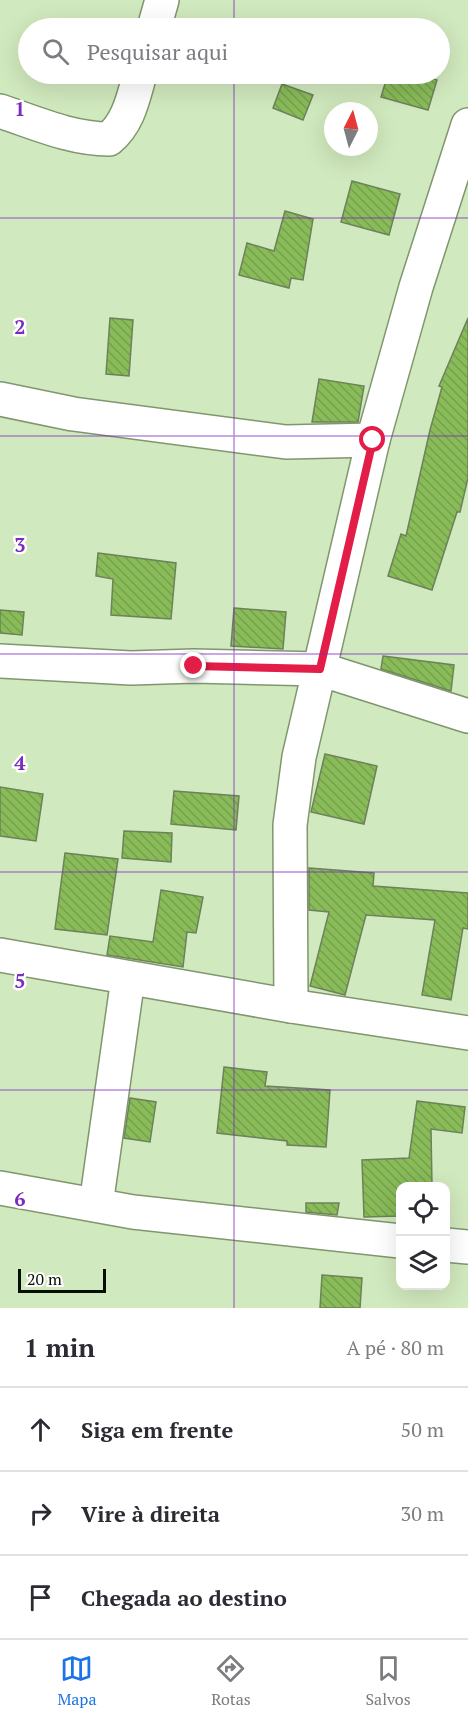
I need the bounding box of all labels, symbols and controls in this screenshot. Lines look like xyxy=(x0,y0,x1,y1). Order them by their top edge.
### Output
search box xyxy=(18,18,450,84)
icon: search xyxy=(39,35,72,68)
text: Pesquisar aqui xyxy=(87,37,228,66)
text: 1 xyxy=(14,95,26,122)
north arrow xyxy=(324,102,378,156)
text: 2 xyxy=(14,313,26,340)
route start xyxy=(359,426,385,452)
text: 3 xyxy=(14,531,26,558)
route end xyxy=(180,652,206,678)
text: 4 xyxy=(14,749,26,776)
text: 5 xyxy=(14,967,26,994)
map controls xyxy=(396,1182,450,1290)
button: locate xyxy=(396,1182,450,1236)
text: 6 xyxy=(14,1185,26,1212)
button: layers xyxy=(396,1236,450,1290)
scale bar xyxy=(18,1266,106,1294)
text: 20 m xyxy=(27,1268,62,1290)
text: 1 min xyxy=(24,1330,95,1364)
text: A pé · 80 m xyxy=(347,1334,444,1361)
icon: ahead xyxy=(24,1413,57,1446)
text: Siga em frente xyxy=(81,1415,233,1444)
text: 50 m xyxy=(401,1416,444,1443)
icon: right xyxy=(24,1497,57,1530)
text: Vire à direita xyxy=(81,1499,220,1528)
text: 30 m xyxy=(401,1500,444,1527)
icon: arrive xyxy=(24,1581,57,1614)
text: Chegada ao destino xyxy=(81,1583,287,1612)
tab: Mapa xyxy=(57,1652,96,1710)
tab: Rotas xyxy=(211,1652,251,1710)
tab: Salvos xyxy=(366,1652,411,1710)

